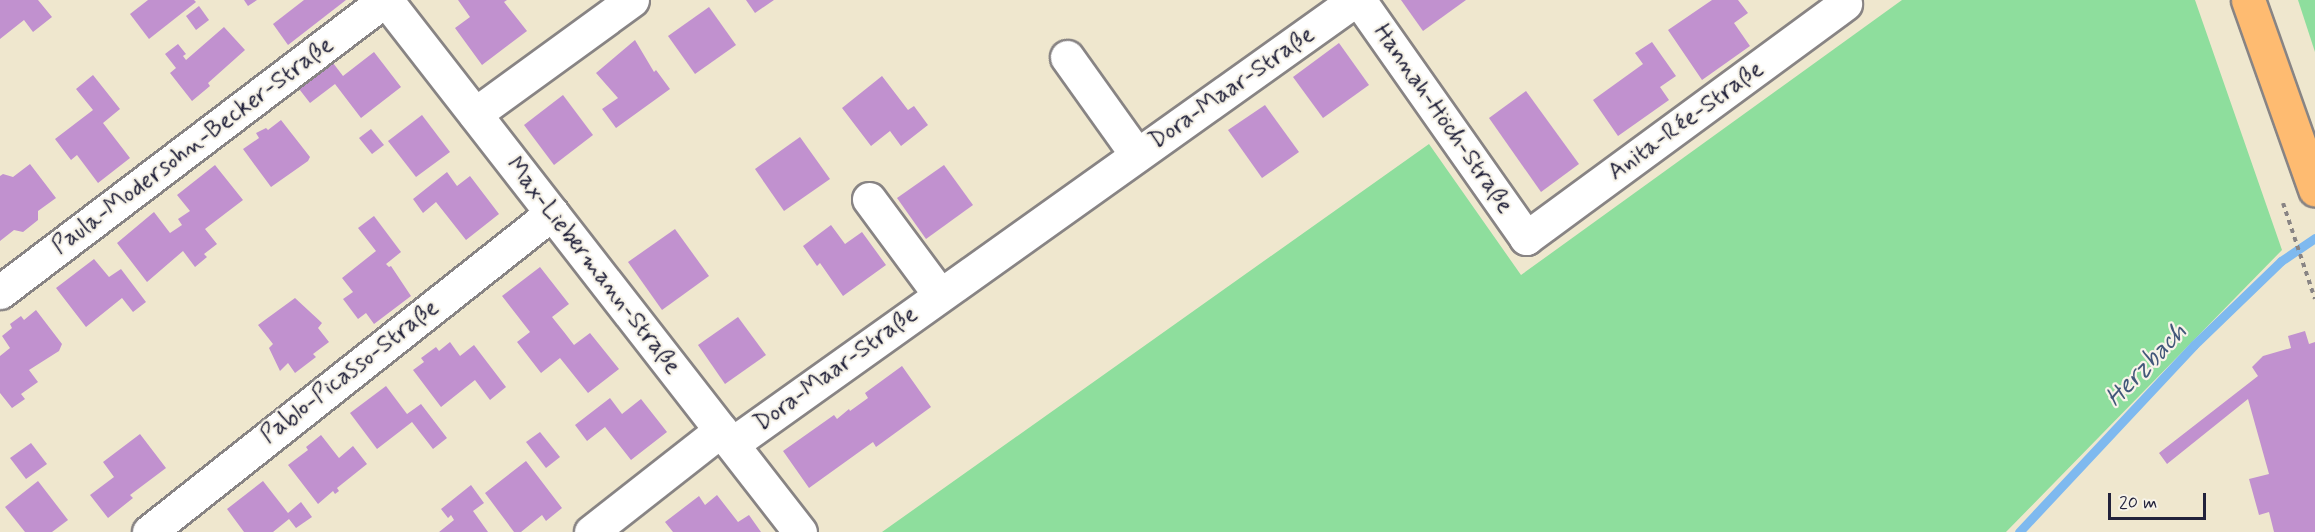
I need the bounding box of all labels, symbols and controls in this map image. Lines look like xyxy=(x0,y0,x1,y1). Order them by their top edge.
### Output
street label: Hannah-Höch-Straße xyxy=(1367,19,1519,219)
street label: Dora-Maar-Straße xyxy=(1144,20,1320,156)
street label: Paula-Modersohn-Becker-Straße xyxy=(47,31,339,261)
street label: Anita-Rée-Straße xyxy=(1603,55,1769,187)
street label: Max-Liebermann-Straße xyxy=(499,152,687,380)
street label: Pablo-Picasso-Straße xyxy=(255,294,445,450)
street label: Dora-Maar-Straße xyxy=(749,300,923,438)
water label: Herzbach xyxy=(2100,318,2194,414)
scale bar xyxy=(2111,481,2208,519)
text: 20 m xyxy=(2119,491,2157,515)

